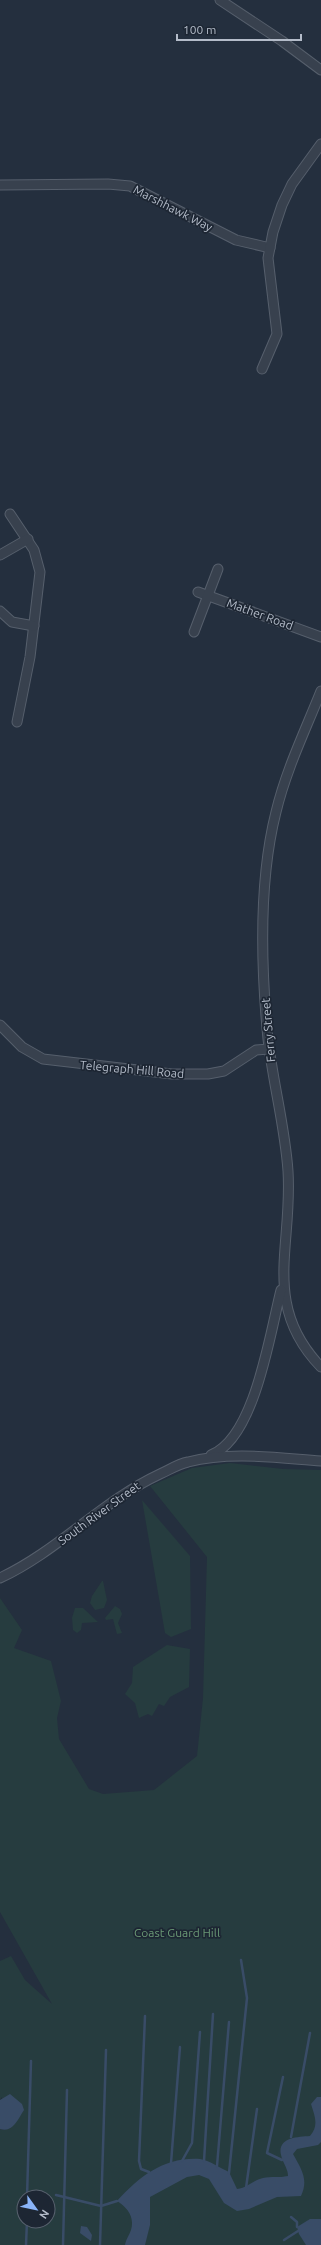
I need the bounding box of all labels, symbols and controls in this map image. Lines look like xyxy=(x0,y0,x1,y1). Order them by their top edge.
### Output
scale bar xyxy=(177,16,301,42)
text: 100 m xyxy=(183,23,216,36)
street label: Marshhawk Way xyxy=(131,182,215,234)
street label: Mather Road xyxy=(225,596,295,632)
street label: Ferry Street xyxy=(259,997,277,1063)
street label: Telegraph Hill Road xyxy=(79,1058,185,1080)
street label: South River Street xyxy=(55,1479,143,1547)
park label: Coast Guard Hill xyxy=(134,1926,220,1939)
north arrow xyxy=(16,2189,56,2229)
text: N xyxy=(37,2208,52,2221)

